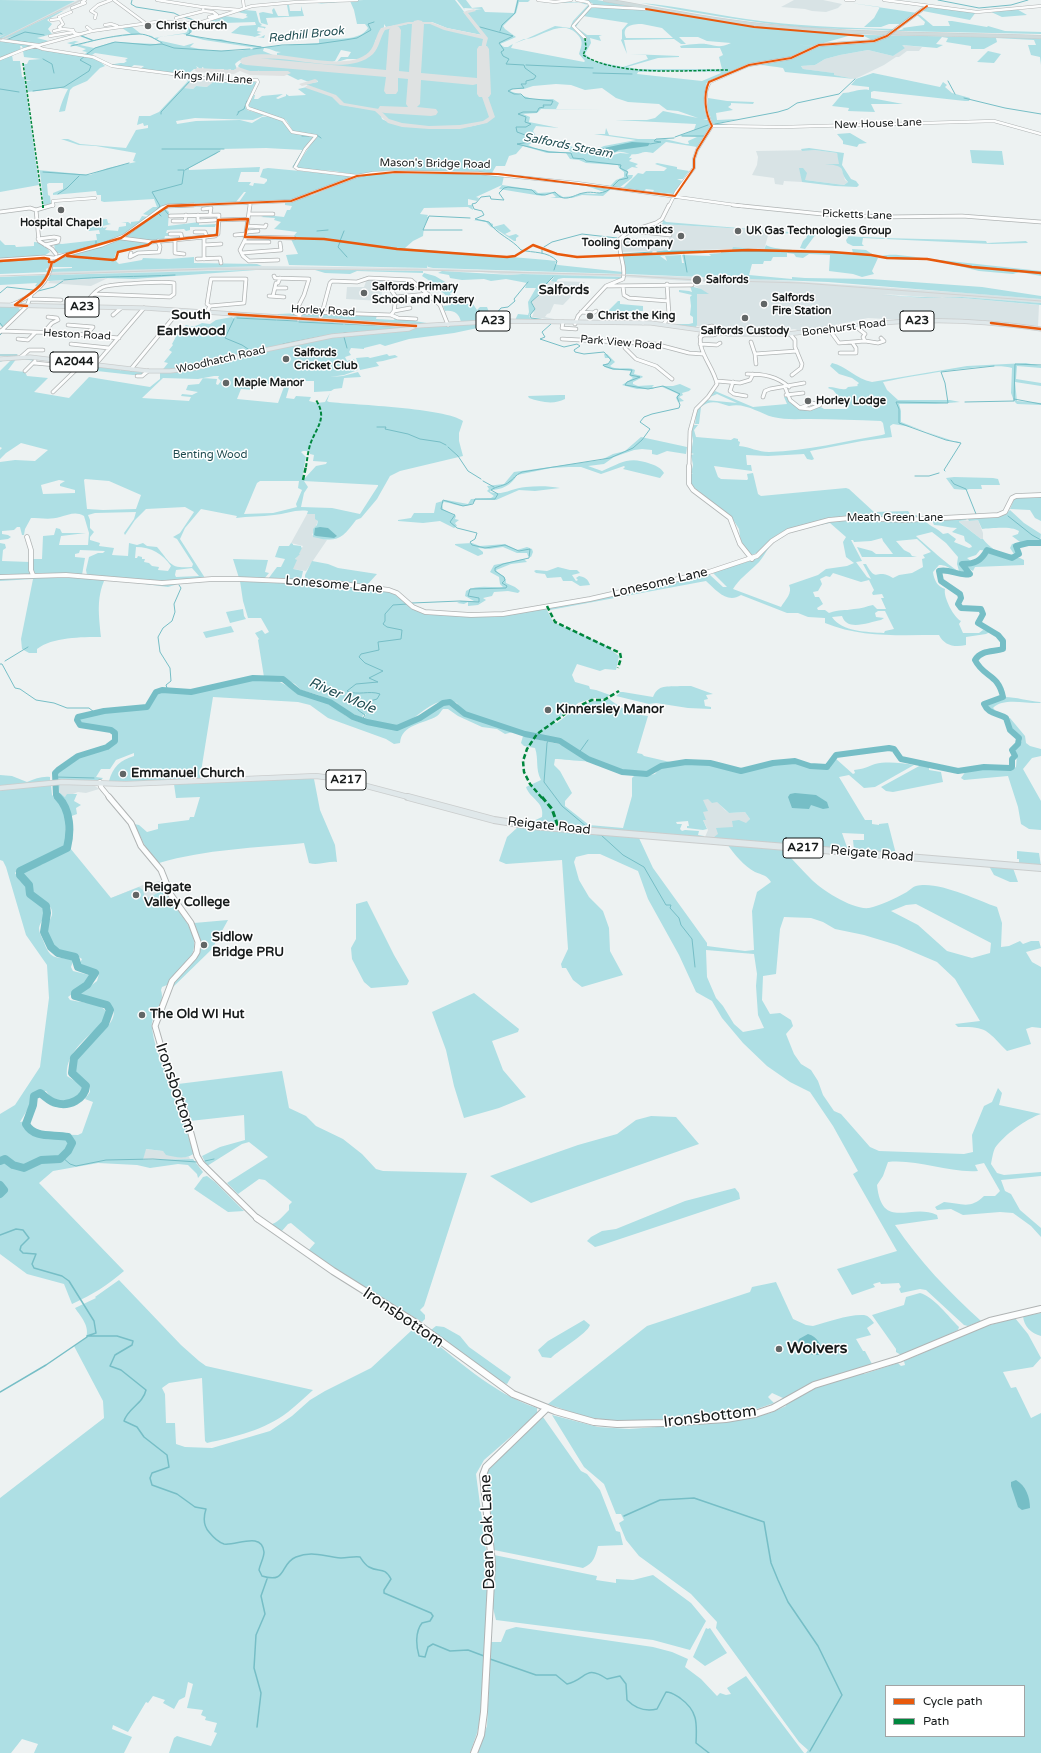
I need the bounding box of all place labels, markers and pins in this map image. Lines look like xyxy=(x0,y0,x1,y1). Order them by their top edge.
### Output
place label: Christ Church xyxy=(156,19,227,33)
marker: Christ Church xyxy=(143,21,153,31)
marker: Hospital Chapel xyxy=(56,205,66,215)
place label: Hospital Chapel xyxy=(20,216,102,230)
place label: Automatics Tooling Company xyxy=(582,223,673,249)
place label: UK Gas Technologies Group xyxy=(746,224,892,238)
marker: UK Gas Technologies Group xyxy=(733,226,743,236)
marker: Automatics Tooling Company xyxy=(676,231,686,241)
place label: Salfords xyxy=(706,273,749,287)
marker: Salfords xyxy=(691,274,703,286)
place label: Salfords Primary School and Nursery xyxy=(372,280,474,306)
marker: Salfords Primary School and Nursery xyxy=(359,288,369,298)
place label: Salfords Fire Station xyxy=(772,291,832,317)
marker: Salfords Fire Station xyxy=(759,299,769,309)
place label: Christ the King xyxy=(598,309,675,323)
marker: Christ the King xyxy=(585,311,595,321)
marker: Salfords Custody xyxy=(740,313,750,323)
place label: Salfords Custody xyxy=(701,324,789,338)
place label: Salfords Cricket Club xyxy=(294,346,358,372)
marker: Salfords Cricket Club xyxy=(281,354,291,364)
place label: Maple Manor xyxy=(234,376,304,390)
marker: Maple Manor xyxy=(221,378,231,388)
place label: Horley Lodge xyxy=(816,394,886,408)
marker: Horley Lodge xyxy=(803,396,813,406)
place label: Kinnersley Manor xyxy=(556,702,664,718)
marker: Kinnersley Manor xyxy=(543,705,553,715)
place label: Emmanuel Church xyxy=(131,766,245,782)
marker: Emmanuel Church xyxy=(118,769,128,779)
place label: Reigate Valley College xyxy=(144,880,230,911)
marker: Reigate Valley College xyxy=(131,890,141,900)
place label: Sidlow Bridge PRU xyxy=(212,930,284,961)
marker: Sidlow Bridge PRU xyxy=(199,940,209,950)
place label: The Old WI Hut xyxy=(150,1007,245,1023)
marker: The Old WI Hut xyxy=(137,1010,147,1020)
place label: Wolvers xyxy=(787,1339,847,1359)
marker: Wolvers xyxy=(774,1344,784,1354)

